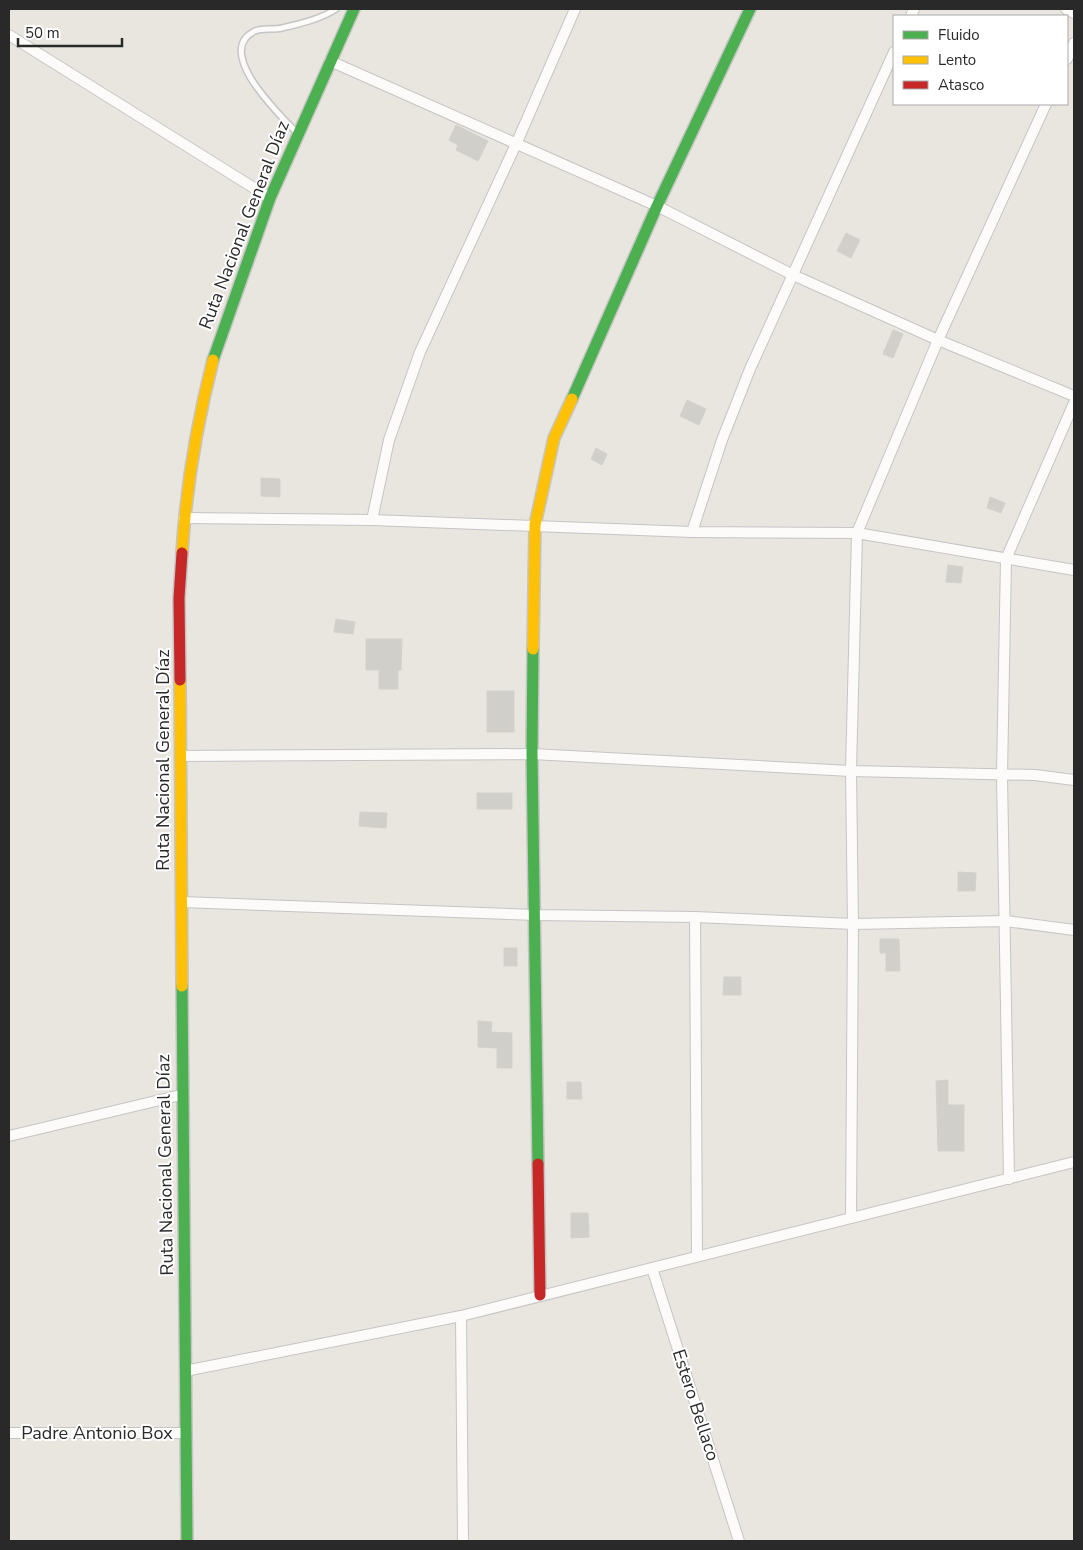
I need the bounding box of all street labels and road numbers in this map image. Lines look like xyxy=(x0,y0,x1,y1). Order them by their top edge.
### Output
street label: Ruta Nacional General Díaz xyxy=(193,117,295,333)
street label: Ruta Nacional General Díaz xyxy=(151,649,175,871)
street label: Ruta Nacional General Díaz xyxy=(151,1054,179,1276)
street label: Estero Bellaco xyxy=(667,1346,725,1464)
street label: Padre Antonio Box xyxy=(21,1421,173,1445)

